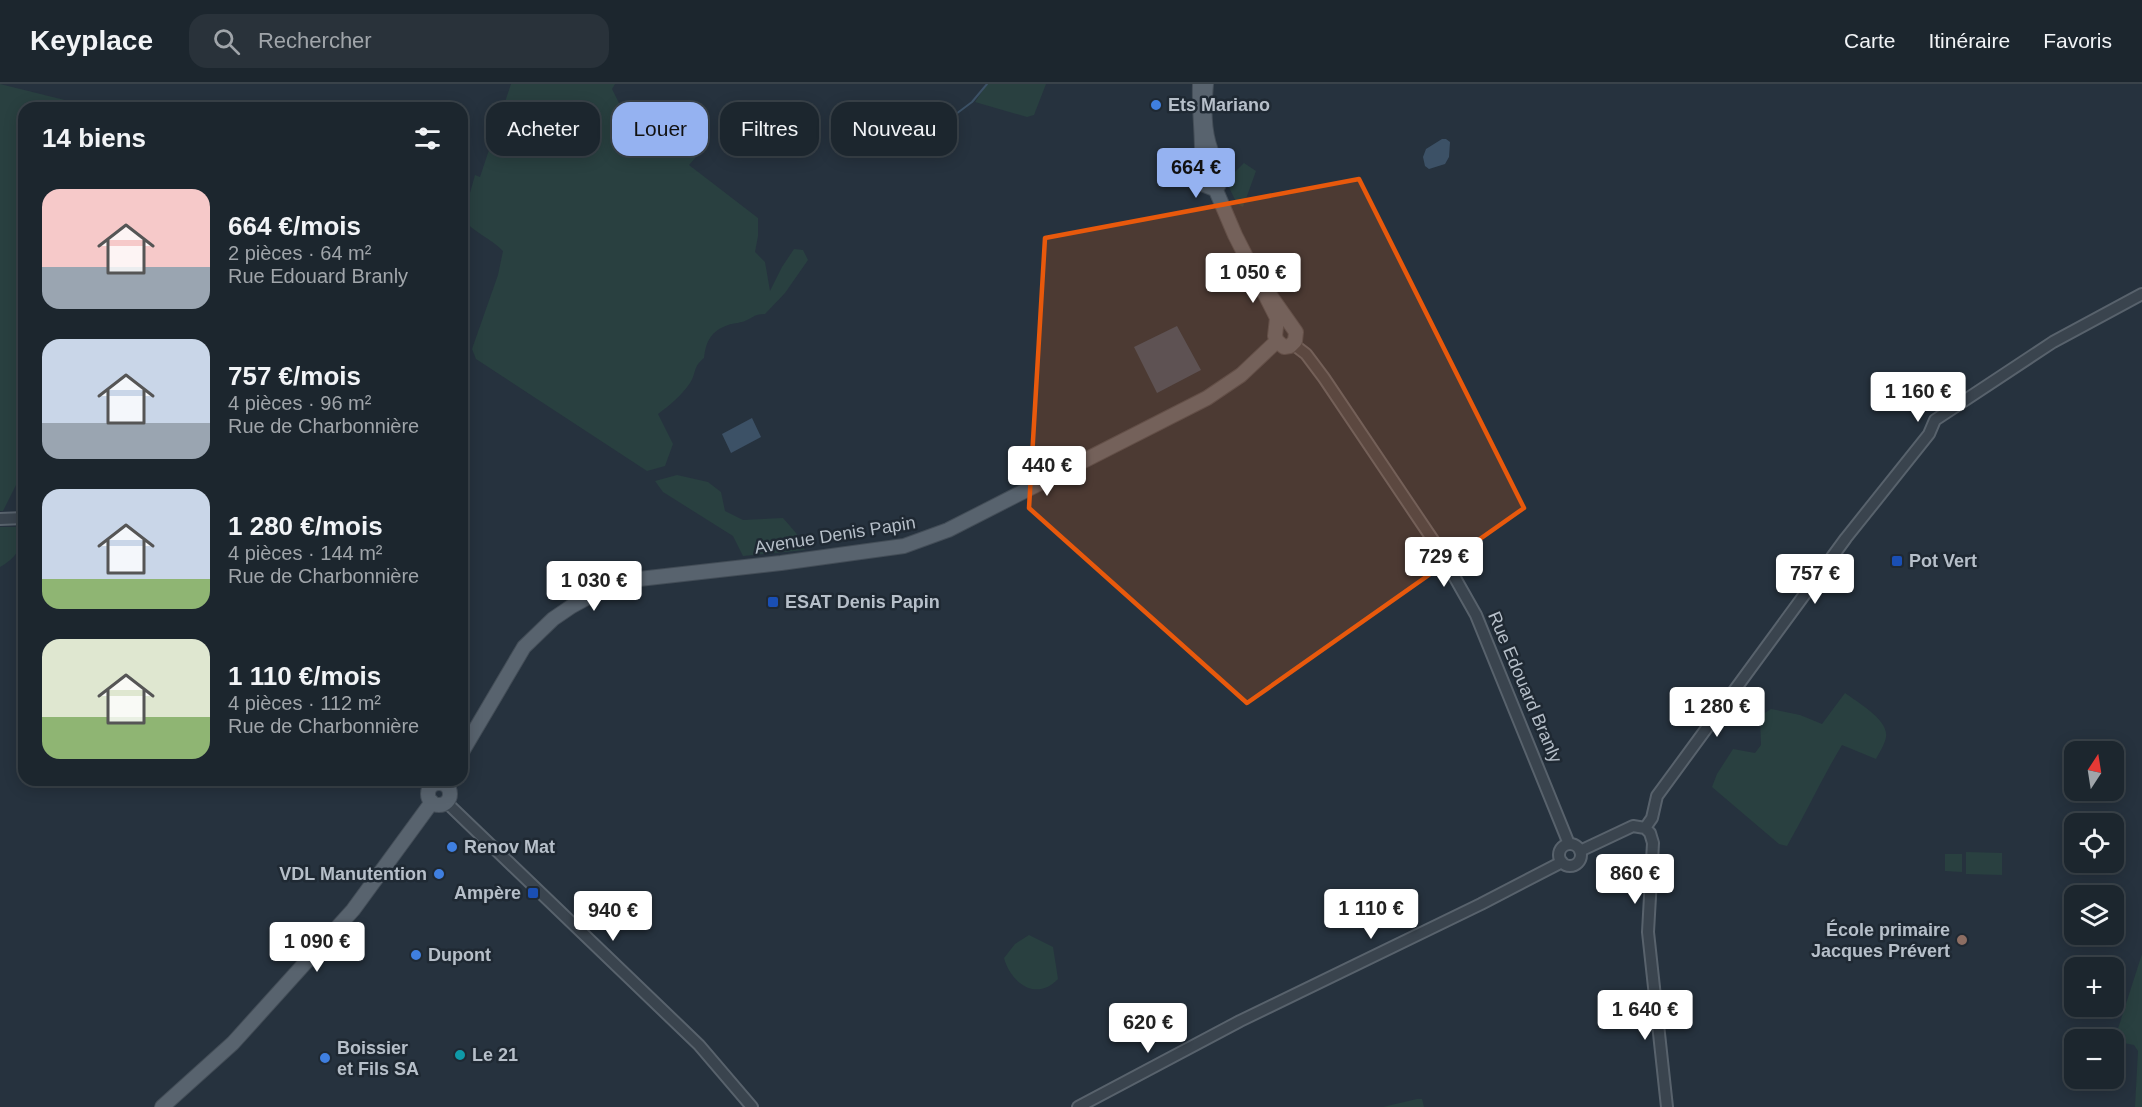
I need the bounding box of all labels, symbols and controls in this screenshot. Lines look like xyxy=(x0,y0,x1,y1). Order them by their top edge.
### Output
search box xyxy=(189,14,609,68)
text: Keyplace xyxy=(30,25,153,56)
icon: search xyxy=(210,25,243,58)
text: Rechercher xyxy=(258,28,372,53)
text: Carte xyxy=(1844,29,1895,52)
text: Itinéraire xyxy=(1928,29,2010,52)
text: Favoris xyxy=(2043,29,2112,52)
place label: Ets Mariano xyxy=(1168,95,1270,115)
marker: Ets Mariano xyxy=(1149,98,1163,112)
chip: Acheter xyxy=(486,102,600,156)
chip: Louer xyxy=(612,102,708,156)
chip: Filtres xyxy=(720,102,819,156)
chip: Nouveau xyxy=(831,102,957,156)
icon: filters xyxy=(411,122,444,155)
text: 14 biens xyxy=(42,123,146,153)
pin: 664 € xyxy=(1154,148,1238,199)
text: 664 € xyxy=(1171,156,1221,178)
text: 664 €/mois xyxy=(228,211,361,241)
icon: home xyxy=(90,213,162,285)
text: 2 pièces · 64 m² xyxy=(228,242,371,264)
pin: 1 050 € xyxy=(1198,253,1308,304)
text: 1 050 € xyxy=(1220,261,1286,283)
text: Rue Edouard Branly xyxy=(228,265,408,287)
text: 757 €/mois xyxy=(228,361,361,391)
icon: home xyxy=(90,363,162,435)
pin: 1 160 € xyxy=(1863,372,1973,423)
text: 1 160 € xyxy=(1885,380,1951,402)
text: 4 pièces · 96 m² xyxy=(228,392,371,414)
text: Rue de Charbonnière xyxy=(228,415,419,437)
pin: 440 € xyxy=(1005,446,1089,497)
text: 440 € xyxy=(1022,454,1072,476)
text: 1 280 €/mois xyxy=(228,511,383,541)
street label: Avenue Denis Papin xyxy=(753,512,917,558)
icon: home xyxy=(90,513,162,585)
pin: 729 € xyxy=(1402,537,1486,588)
text: 4 pièces · 144 m² xyxy=(228,542,383,564)
text: 729 € xyxy=(1419,545,1469,567)
place label: Pot Vert xyxy=(1909,551,1977,571)
pin: 757 € xyxy=(1773,554,1857,605)
marker: Pot Vert xyxy=(1890,554,1904,568)
pin: 1 030 € xyxy=(539,561,649,612)
text: 757 € xyxy=(1790,562,1840,584)
text: Rue de Charbonnière xyxy=(228,565,419,587)
text: 1 030 € xyxy=(561,569,627,591)
place label: ESAT Denis Papin xyxy=(785,592,940,612)
marker: ESAT Denis Papin xyxy=(766,595,780,609)
street label: Rue Edouard Branly xyxy=(1484,608,1566,766)
text: 1 110 €/mois xyxy=(228,661,381,691)
icon: home xyxy=(90,663,162,735)
pin: 1 280 € xyxy=(1662,687,1772,738)
text: 4 pièces · 112 m² xyxy=(228,692,381,714)
text: 1 280 € xyxy=(1684,695,1750,717)
text: Rue de Charbonnière xyxy=(228,715,419,737)
north arrow xyxy=(2064,741,2124,801)
map controls xyxy=(2064,741,2124,1089)
button: locate xyxy=(2064,813,2124,873)
place label: Renov Mat xyxy=(464,837,555,857)
marker: Renov Mat xyxy=(445,840,459,854)
pin: 860 € xyxy=(1593,854,1677,905)
text: 860 € xyxy=(1610,862,1660,884)
place label: VDL Manutention xyxy=(279,864,427,884)
marker: VDL Manutention xyxy=(432,867,446,881)
place label: Ampère xyxy=(454,883,521,903)
button: layers xyxy=(2064,885,2124,945)
marker: Ampère xyxy=(526,886,540,900)
pin: 1 110 € xyxy=(1316,889,1426,940)
pin: 940 € xyxy=(571,891,655,942)
text: 1 110 € xyxy=(1338,897,1404,919)
text: 940 € xyxy=(588,899,638,921)
place label: École primaire Jacques Prévert xyxy=(1811,919,1950,961)
pin: 1 090 € xyxy=(262,922,372,973)
text: 1 090 € xyxy=(284,930,350,952)
marker: École primaire Jacques Prévert xyxy=(1955,933,1969,947)
place label: Dupont xyxy=(428,945,491,965)
marker: Dupont xyxy=(409,948,423,962)
button: + xyxy=(2064,957,2124,1017)
pin: 1 640 € xyxy=(1590,990,1700,1041)
text: 1 640 € xyxy=(1612,998,1678,1020)
pin: 620 € xyxy=(1106,1003,1190,1054)
text: 620 € xyxy=(1123,1011,1173,1033)
button: − xyxy=(2064,1029,2124,1089)
place label: Boissier et Fils SA xyxy=(337,1038,419,1079)
place label: Le 21 xyxy=(472,1045,518,1065)
marker: Le 21 xyxy=(453,1048,467,1062)
marker: Boissier et Fils SA xyxy=(318,1051,332,1065)

